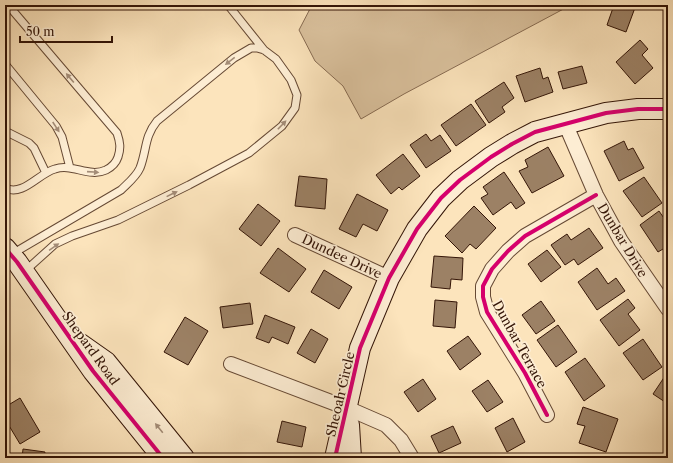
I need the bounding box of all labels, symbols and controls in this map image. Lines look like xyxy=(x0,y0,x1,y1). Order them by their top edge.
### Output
scale bar xyxy=(20,18,112,44)
text: 50 m xyxy=(26,24,55,39)
one-way arrow xyxy=(225,57,236,65)
one-way arrow xyxy=(65,72,74,83)
one-way arrow xyxy=(277,120,286,130)
one-way arrow xyxy=(52,122,60,132)
one-way arrow xyxy=(87,169,99,176)
one-way arrow xyxy=(166,190,178,197)
street label: Dunbar Drive xyxy=(595,200,651,280)
street label: Dundee Drive xyxy=(299,230,385,282)
one-way arrow xyxy=(48,242,59,251)
street label: Dunbar Terrace xyxy=(489,298,551,390)
street label: Shepard Road xyxy=(59,308,123,388)
street label: Sheoah Circle xyxy=(322,350,358,438)
one-way arrow xyxy=(155,422,164,433)

